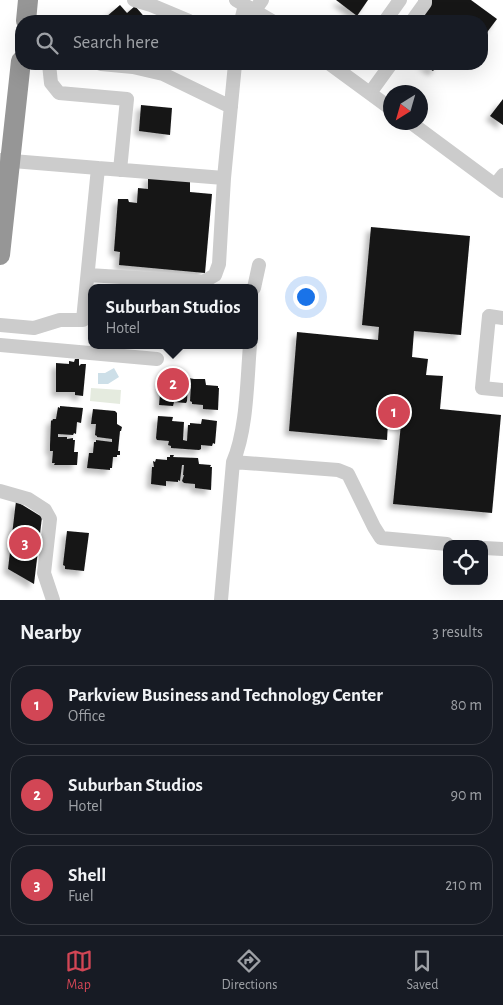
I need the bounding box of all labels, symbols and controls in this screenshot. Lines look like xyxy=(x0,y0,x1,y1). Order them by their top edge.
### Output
search box xyxy=(15,15,488,70)
icon: search xyxy=(33,29,61,57)
text: Search here xyxy=(73,33,159,52)
north arrow xyxy=(383,85,428,130)
popup xyxy=(88,284,258,349)
your location xyxy=(293,284,319,310)
text: Suburban Studios xyxy=(106,298,240,317)
text: Hotel xyxy=(106,320,140,336)
pin: 2 xyxy=(157,365,189,403)
pin: 1 xyxy=(378,393,410,431)
pin: 3 xyxy=(9,524,41,562)
map controls xyxy=(443,540,488,585)
button: locate xyxy=(443,540,488,585)
text: Nearby xyxy=(20,622,81,643)
text: 3 results xyxy=(432,624,483,640)
text: Parkview Business and Technology Center xyxy=(68,686,383,705)
text: 1 xyxy=(34,697,40,713)
text: 80 m xyxy=(451,697,482,713)
text: Office xyxy=(68,708,105,724)
text: Suburban Studios xyxy=(68,776,203,795)
text: 2 xyxy=(33,787,41,803)
text: 90 m xyxy=(451,787,482,803)
text: Hotel xyxy=(68,798,103,814)
text: Shell xyxy=(68,866,106,885)
text: 3 xyxy=(34,877,40,893)
text: 210 m xyxy=(445,877,482,893)
text: Fuel xyxy=(68,888,94,904)
tab: Map xyxy=(65,947,93,994)
tab: Directions xyxy=(222,947,277,994)
tab: Saved xyxy=(406,947,438,994)

